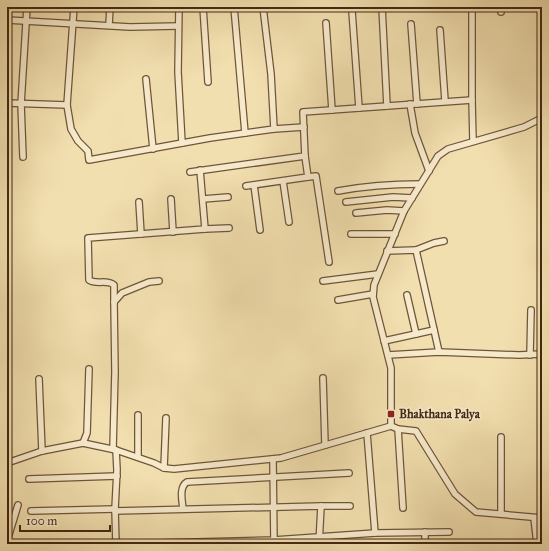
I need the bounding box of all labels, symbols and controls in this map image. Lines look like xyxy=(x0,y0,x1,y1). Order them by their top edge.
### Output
place label: Bhakthana Palya xyxy=(399,407,481,422)
marker: Bhakthana Palya xyxy=(386,409,396,419)
scale bar xyxy=(20,507,110,533)
text: 100 m xyxy=(26,514,57,528)

